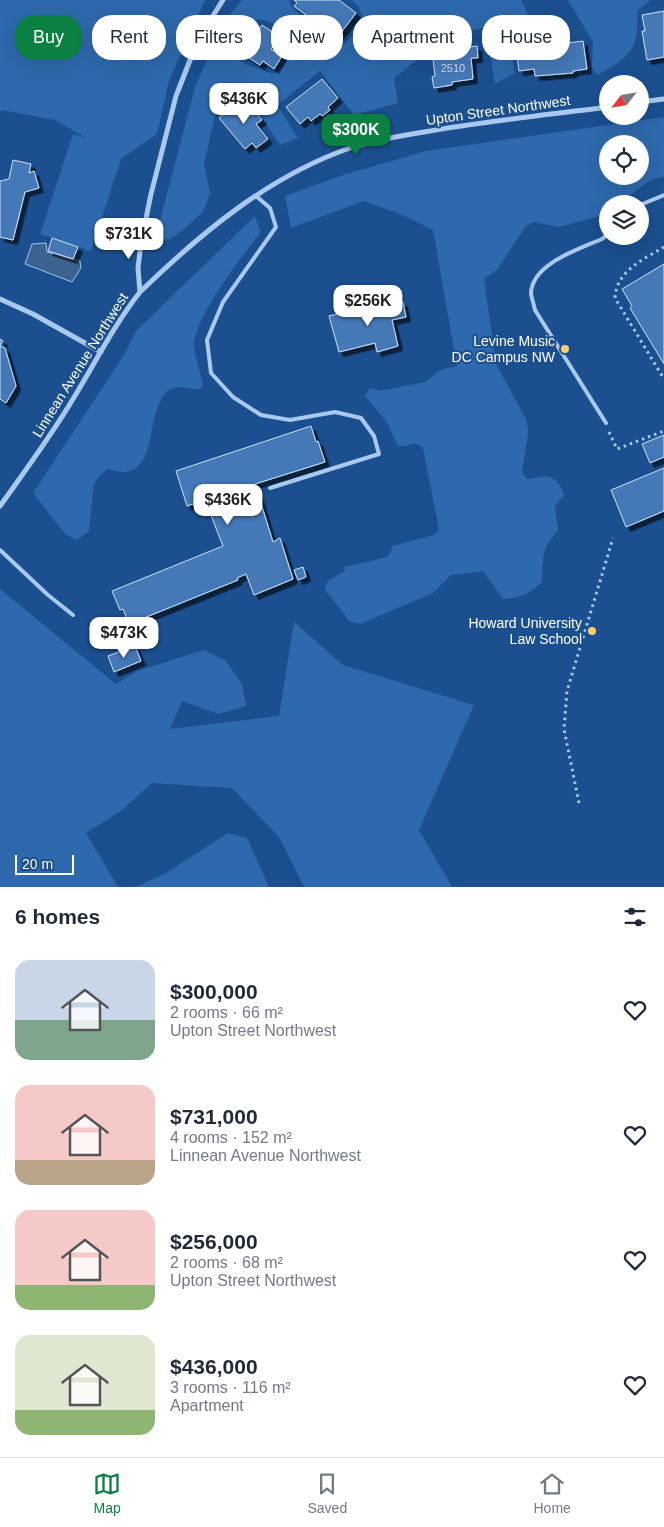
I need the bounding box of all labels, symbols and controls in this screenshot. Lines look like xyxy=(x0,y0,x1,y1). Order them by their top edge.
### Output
chip: Buy xyxy=(15,15,82,60)
chip: Rent xyxy=(92,15,166,60)
chip: Filters xyxy=(176,15,261,60)
chip: New xyxy=(271,15,343,60)
chip: Apartment xyxy=(353,15,472,60)
chip: House xyxy=(482,15,570,60)
house number: 2510 xyxy=(441,62,465,74)
north arrow xyxy=(599,75,649,125)
map controls xyxy=(599,75,649,245)
pin: $436K xyxy=(209,82,279,125)
text: $436K xyxy=(220,90,268,107)
street label: Upton Street Northwest xyxy=(425,92,571,128)
pin: $300K xyxy=(321,114,391,156)
text: $300K xyxy=(332,121,380,138)
button: locate xyxy=(599,135,649,185)
button: layers xyxy=(599,195,649,245)
pin: $731K xyxy=(94,218,164,260)
text: $731K xyxy=(105,225,153,242)
pin: $256K xyxy=(333,284,403,327)
street label: Linnean Avenue Northwest xyxy=(29,290,131,440)
text: $256K xyxy=(344,292,392,309)
place label: Levine Music DC Campus NW xyxy=(452,333,556,365)
marker: Levine Music DC Campus NW xyxy=(559,343,571,355)
pin: $436K xyxy=(193,484,263,526)
text: $436K xyxy=(204,491,252,508)
place label: Howard University Law School xyxy=(468,615,582,647)
pin: $473K xyxy=(89,616,159,659)
text: $473K xyxy=(100,624,148,641)
marker: Howard University Law School xyxy=(586,625,598,637)
scale bar xyxy=(15,852,74,875)
text: 20 m xyxy=(22,856,53,872)
icon: filters xyxy=(621,903,649,931)
text: 6 homes xyxy=(15,905,100,928)
icon: home xyxy=(55,980,115,1040)
text: $300,000 xyxy=(170,980,258,1003)
icon: heart xyxy=(621,996,649,1024)
text: 2 rooms · 66 m² xyxy=(170,1004,283,1021)
text: Upton Street Northwest xyxy=(170,1022,336,1039)
icon: home xyxy=(55,1105,115,1165)
text: $731,000 xyxy=(170,1105,258,1128)
icon: heart xyxy=(621,1121,649,1149)
text: 4 rooms · 152 m² xyxy=(170,1129,292,1146)
text: Linnean Avenue Northwest xyxy=(170,1147,361,1164)
icon: home xyxy=(55,1230,115,1290)
text: $256,000 xyxy=(170,1230,258,1253)
icon: heart xyxy=(621,1246,649,1274)
text: 2 rooms · 68 m² xyxy=(170,1254,283,1271)
text: Upton Street Northwest xyxy=(170,1272,336,1289)
icon: home xyxy=(55,1355,115,1415)
text: $436,000 xyxy=(170,1355,258,1378)
icon: heart xyxy=(621,1371,649,1399)
text: 3 rooms · 116 m² xyxy=(170,1379,291,1396)
text: Apartment xyxy=(170,1397,244,1414)
tab: Map xyxy=(93,1470,121,1516)
tab: Saved xyxy=(307,1470,347,1516)
tab: Home xyxy=(533,1470,571,1516)

